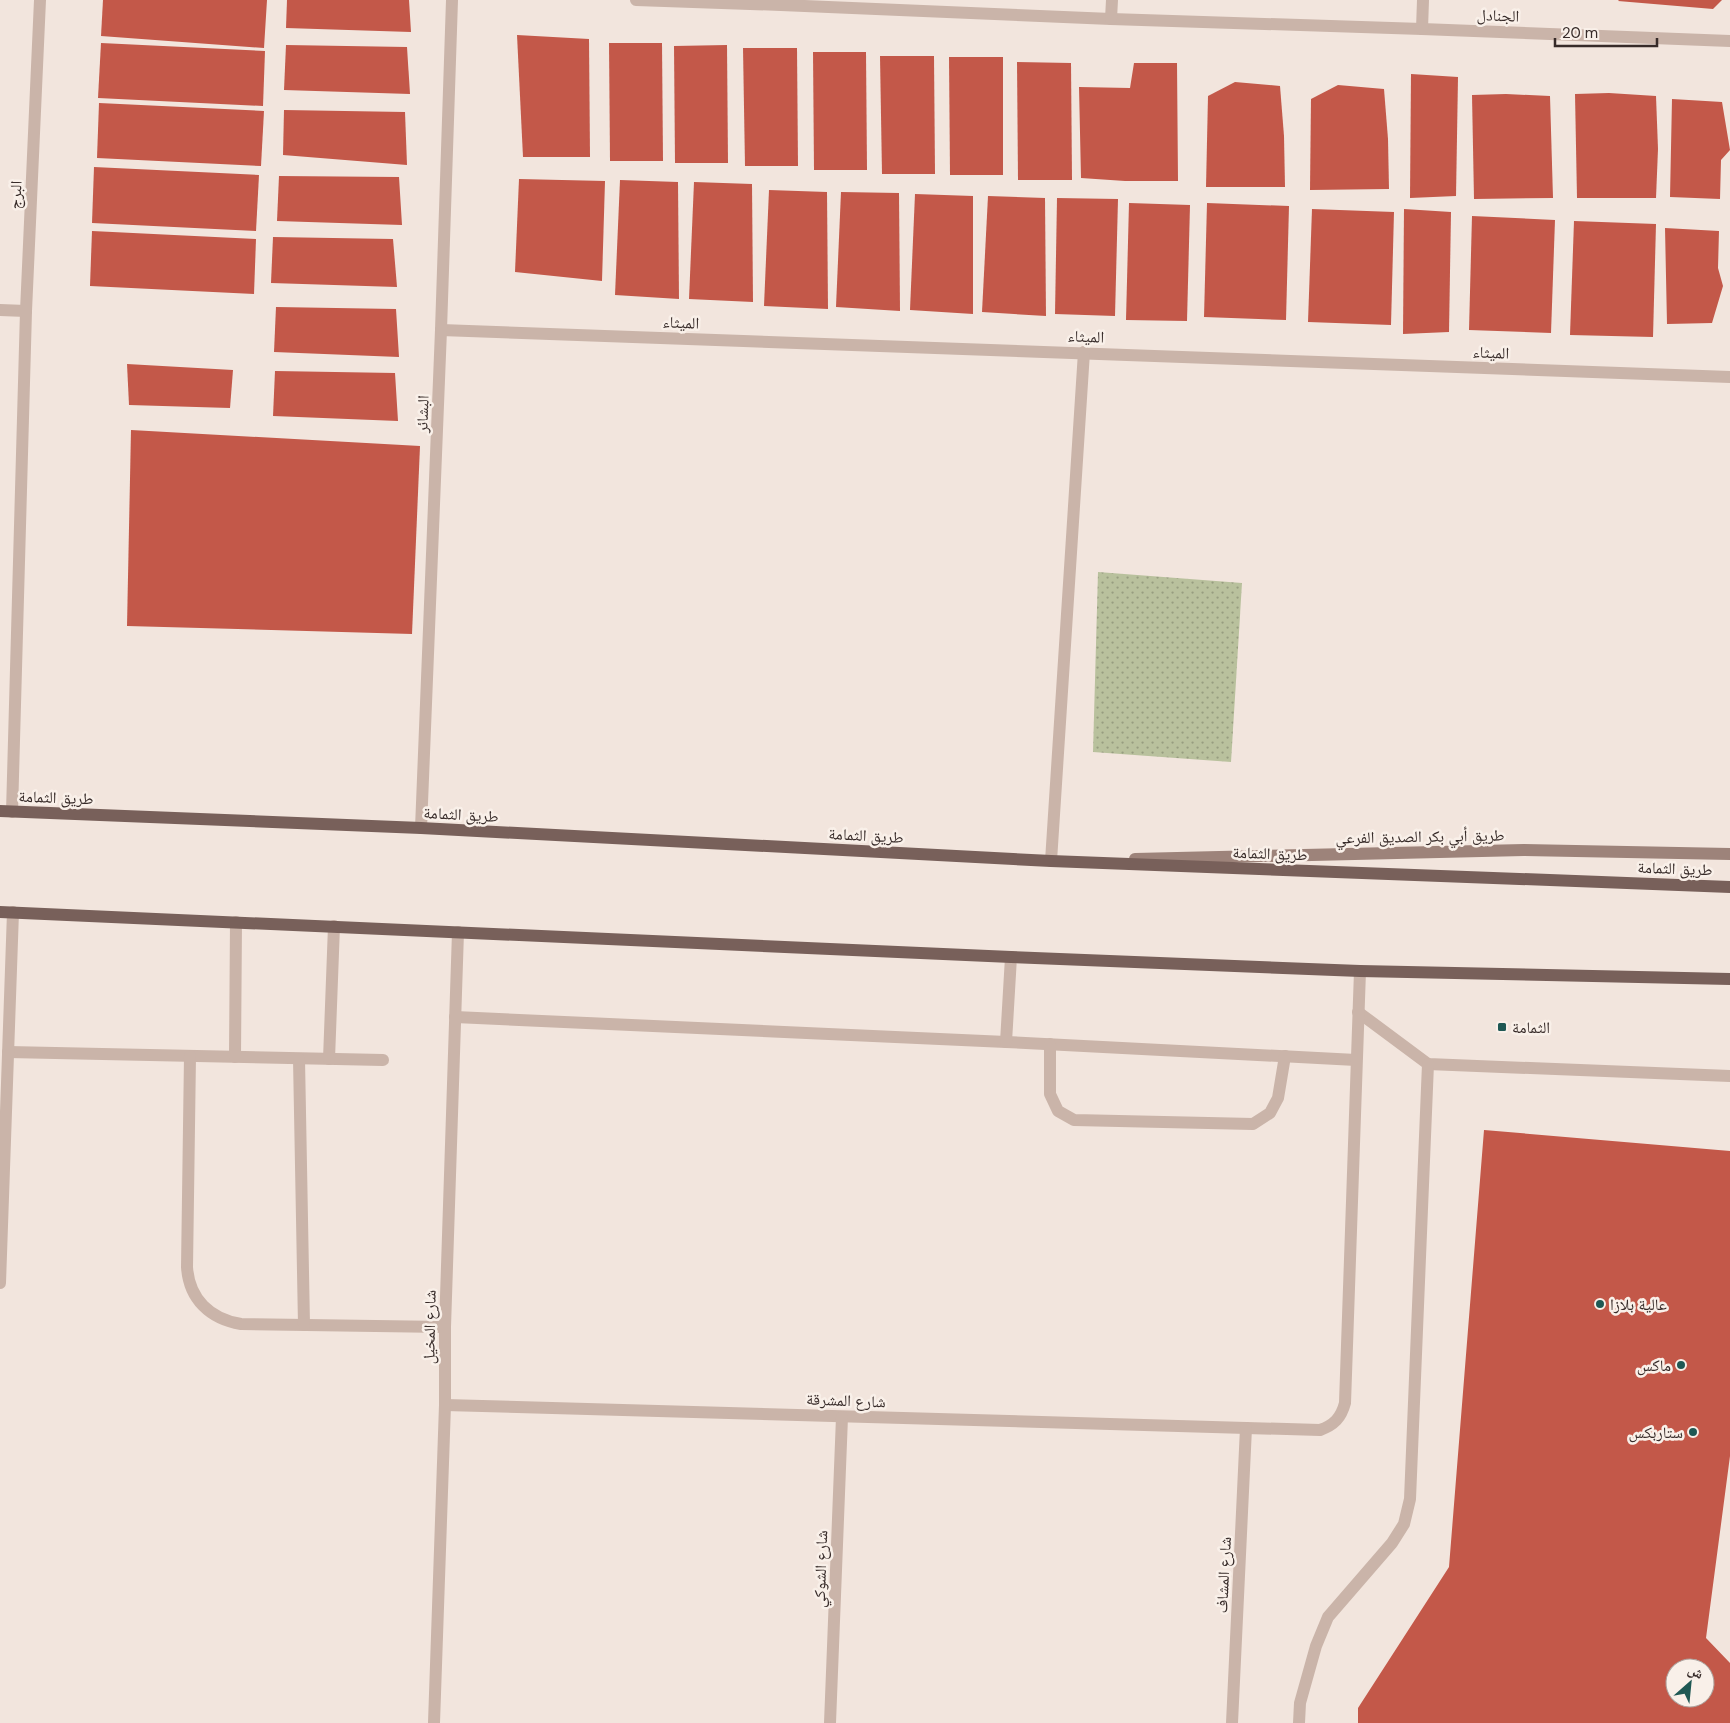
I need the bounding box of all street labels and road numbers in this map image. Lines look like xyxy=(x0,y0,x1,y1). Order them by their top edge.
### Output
street label: الجنادل xyxy=(1476,4,1520,27)
street label: البرج xyxy=(4,180,27,210)
street label: الميثاء xyxy=(662,311,700,334)
street label: الميثاء xyxy=(1067,325,1105,348)
street label: الميثاء xyxy=(1472,341,1510,364)
street label: البشائر xyxy=(411,395,434,434)
street label: طريق الثمامة xyxy=(18,786,94,809)
street label: طريق الثمامة xyxy=(423,802,499,827)
street label: طريق الثمامة xyxy=(828,823,904,848)
street label: طريق أبي بكر الصديق الفرعي xyxy=(1335,825,1505,851)
street label: طريق الثمامة xyxy=(1232,842,1308,865)
street label: طريق الثمامة xyxy=(1637,857,1713,880)
street label: شارع المخيل xyxy=(418,1290,441,1364)
street label: شارع المشرقة xyxy=(806,1389,886,1412)
street label: شارع الشوكي xyxy=(809,1530,834,1608)
street label: شارع المشاف xyxy=(1211,1536,1236,1614)

